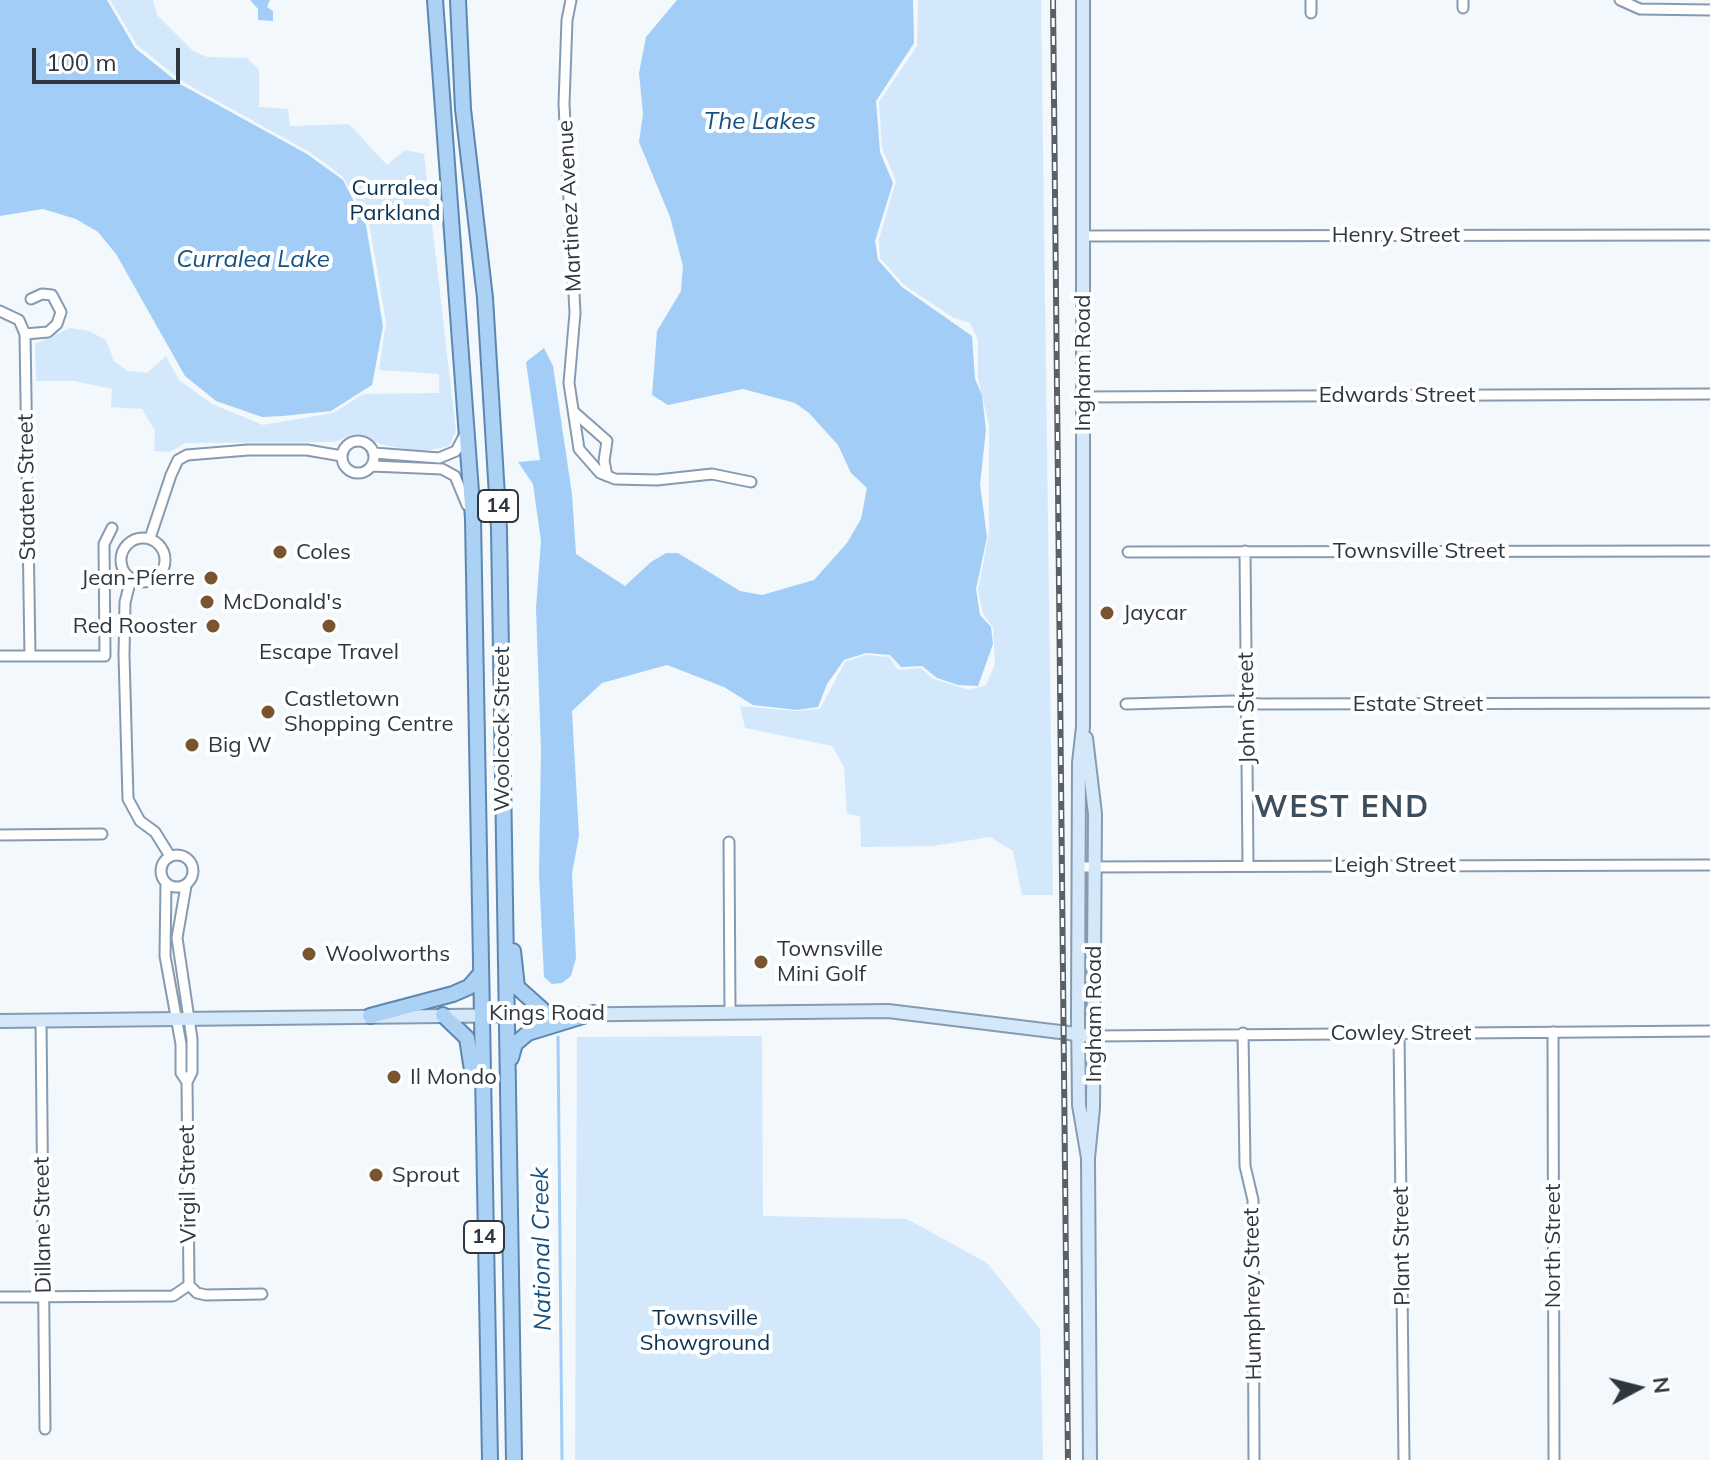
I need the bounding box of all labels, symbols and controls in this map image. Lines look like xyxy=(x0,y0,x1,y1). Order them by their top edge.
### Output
scale bar xyxy=(36,32,184,82)
text: 100 m xyxy=(46,47,117,77)
water label: The Lakes xyxy=(704,108,816,136)
street label: Martinez Avenue xyxy=(552,119,588,293)
park label: Curralea Parkland xyxy=(350,175,440,226)
street label: Henry Street xyxy=(1332,222,1460,248)
water label: Curralea Lake xyxy=(176,246,330,274)
street label: Ingham Road xyxy=(1070,295,1096,431)
street label: Edwards Street xyxy=(1319,382,1475,408)
street label: Staaten Street xyxy=(13,413,41,561)
road number: 14 xyxy=(478,490,518,522)
street label: Townsville Street xyxy=(1333,538,1505,564)
place label: Coles xyxy=(296,539,351,565)
marker: Coles xyxy=(271,543,289,561)
place label: Jean-Píerre xyxy=(81,565,195,591)
marker: Jean-Píerre xyxy=(202,569,220,587)
place label: McDonald's xyxy=(223,589,342,615)
marker: McDonald's xyxy=(198,593,216,611)
place label: Jaycar xyxy=(1123,600,1187,626)
marker: Jaycar xyxy=(1098,604,1116,622)
place label: Red Rooster xyxy=(73,613,197,639)
marker: Red Rooster xyxy=(204,617,222,635)
marker: Escape Travel xyxy=(320,617,338,635)
place label: Escape Travel xyxy=(259,639,399,665)
street label: Woolcock Street xyxy=(489,646,515,812)
street label: John Street xyxy=(1233,652,1261,764)
place label: Castletown Shopping Centre xyxy=(284,686,453,738)
street label: Estate Street xyxy=(1353,691,1483,717)
marker: Castletown Shopping Centre xyxy=(259,703,277,721)
place label: Big W xyxy=(208,732,272,758)
marker: Big W xyxy=(183,736,201,754)
district label: WEST END xyxy=(1254,790,1430,826)
street label: Leigh Street xyxy=(1334,852,1456,878)
place label: Townsville Mini Golf xyxy=(777,936,883,988)
place label: Woolworths xyxy=(325,941,450,967)
marker: Woolworths xyxy=(300,945,318,963)
street label: Ingham Road xyxy=(1081,946,1107,1082)
marker: Townsville Mini Golf xyxy=(752,953,770,971)
street label: Kings Road xyxy=(489,1000,605,1026)
street label: Cowley Street xyxy=(1330,1020,1472,1046)
place label: Il Mondo xyxy=(410,1064,497,1090)
marker: Il Mondo xyxy=(385,1068,403,1086)
street label: Virgil Street xyxy=(174,1124,202,1244)
street label: Dillane Street xyxy=(29,1156,57,1294)
place label: Sprout xyxy=(392,1162,460,1188)
marker: Sprout xyxy=(367,1166,385,1184)
water label: National Creek xyxy=(526,1167,558,1331)
street label: North Street xyxy=(1540,1184,1566,1308)
street label: Plant Street xyxy=(1388,1186,1416,1306)
street label: Humphrey Street xyxy=(1238,1207,1268,1381)
road number: 14 xyxy=(464,1221,504,1253)
park label: Townsville Showground xyxy=(640,1305,770,1356)
north arrow xyxy=(1598,1348,1678,1428)
text: N xyxy=(1647,1375,1677,1395)

